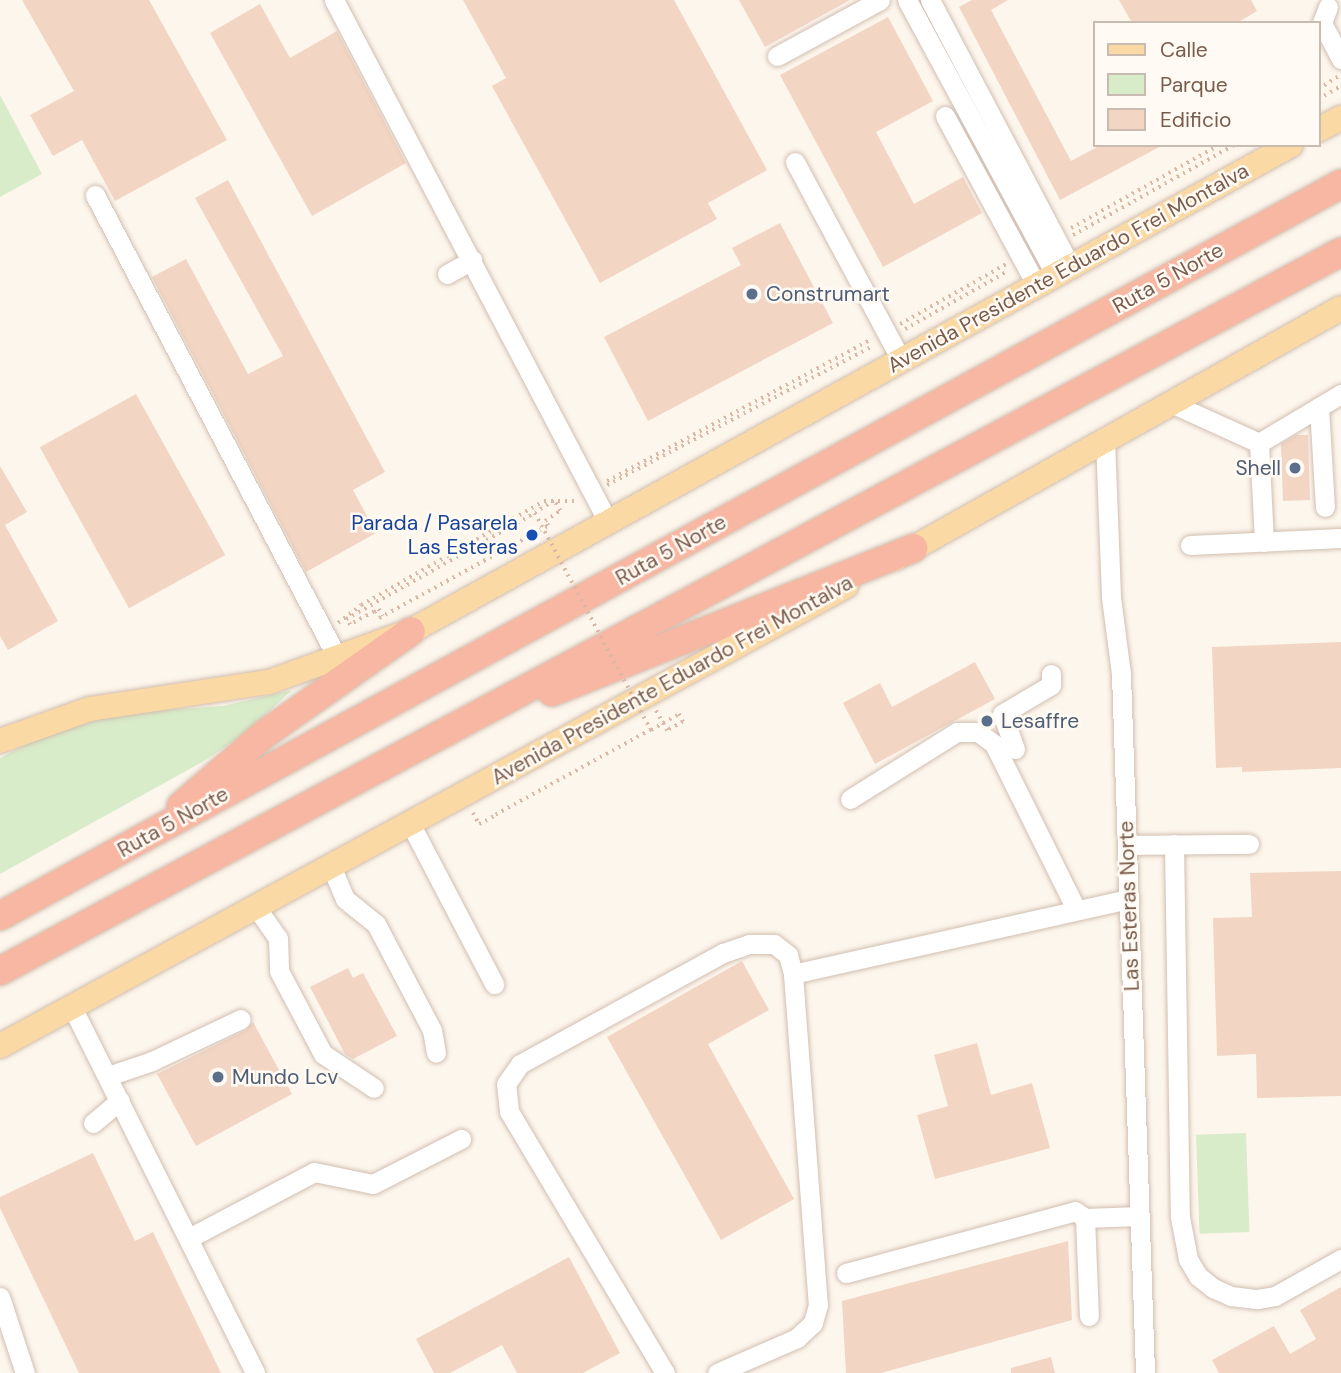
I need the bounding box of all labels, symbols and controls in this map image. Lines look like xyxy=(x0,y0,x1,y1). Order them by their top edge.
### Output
legend xyxy=(1092,21,1320,147)
text: Calle xyxy=(1160,36,1208,64)
text: Parque xyxy=(1160,71,1228,99)
text: Edificio xyxy=(1160,106,1231,134)
street label: Avenida Presidente Eduardo Frei Montalva xyxy=(883,158,1253,378)
street label: Ruta 5 Norte xyxy=(1108,237,1228,319)
place label: Construmart xyxy=(766,281,890,307)
marker: Construmart xyxy=(744,286,760,302)
place label: Shell xyxy=(1235,455,1281,481)
marker: Shell xyxy=(1287,460,1303,476)
street label: Ruta 5 Norte xyxy=(611,509,731,591)
place label: Parada / Pasarela Las Esteras xyxy=(351,510,518,560)
marker: Parada / Pasarela Las Esteras xyxy=(524,527,540,543)
street label: Avenida Presidente Eduardo Frei Montalva xyxy=(487,570,857,790)
place label: Lesaffre xyxy=(1001,708,1079,734)
marker: Lesaffre xyxy=(979,713,995,729)
street label: Ruta 5 Norte xyxy=(113,781,233,863)
street label: Las Esteras Norte xyxy=(1113,820,1145,992)
place label: Mundo Lcv xyxy=(232,1064,338,1090)
marker: Mundo Lcv xyxy=(210,1069,226,1085)

